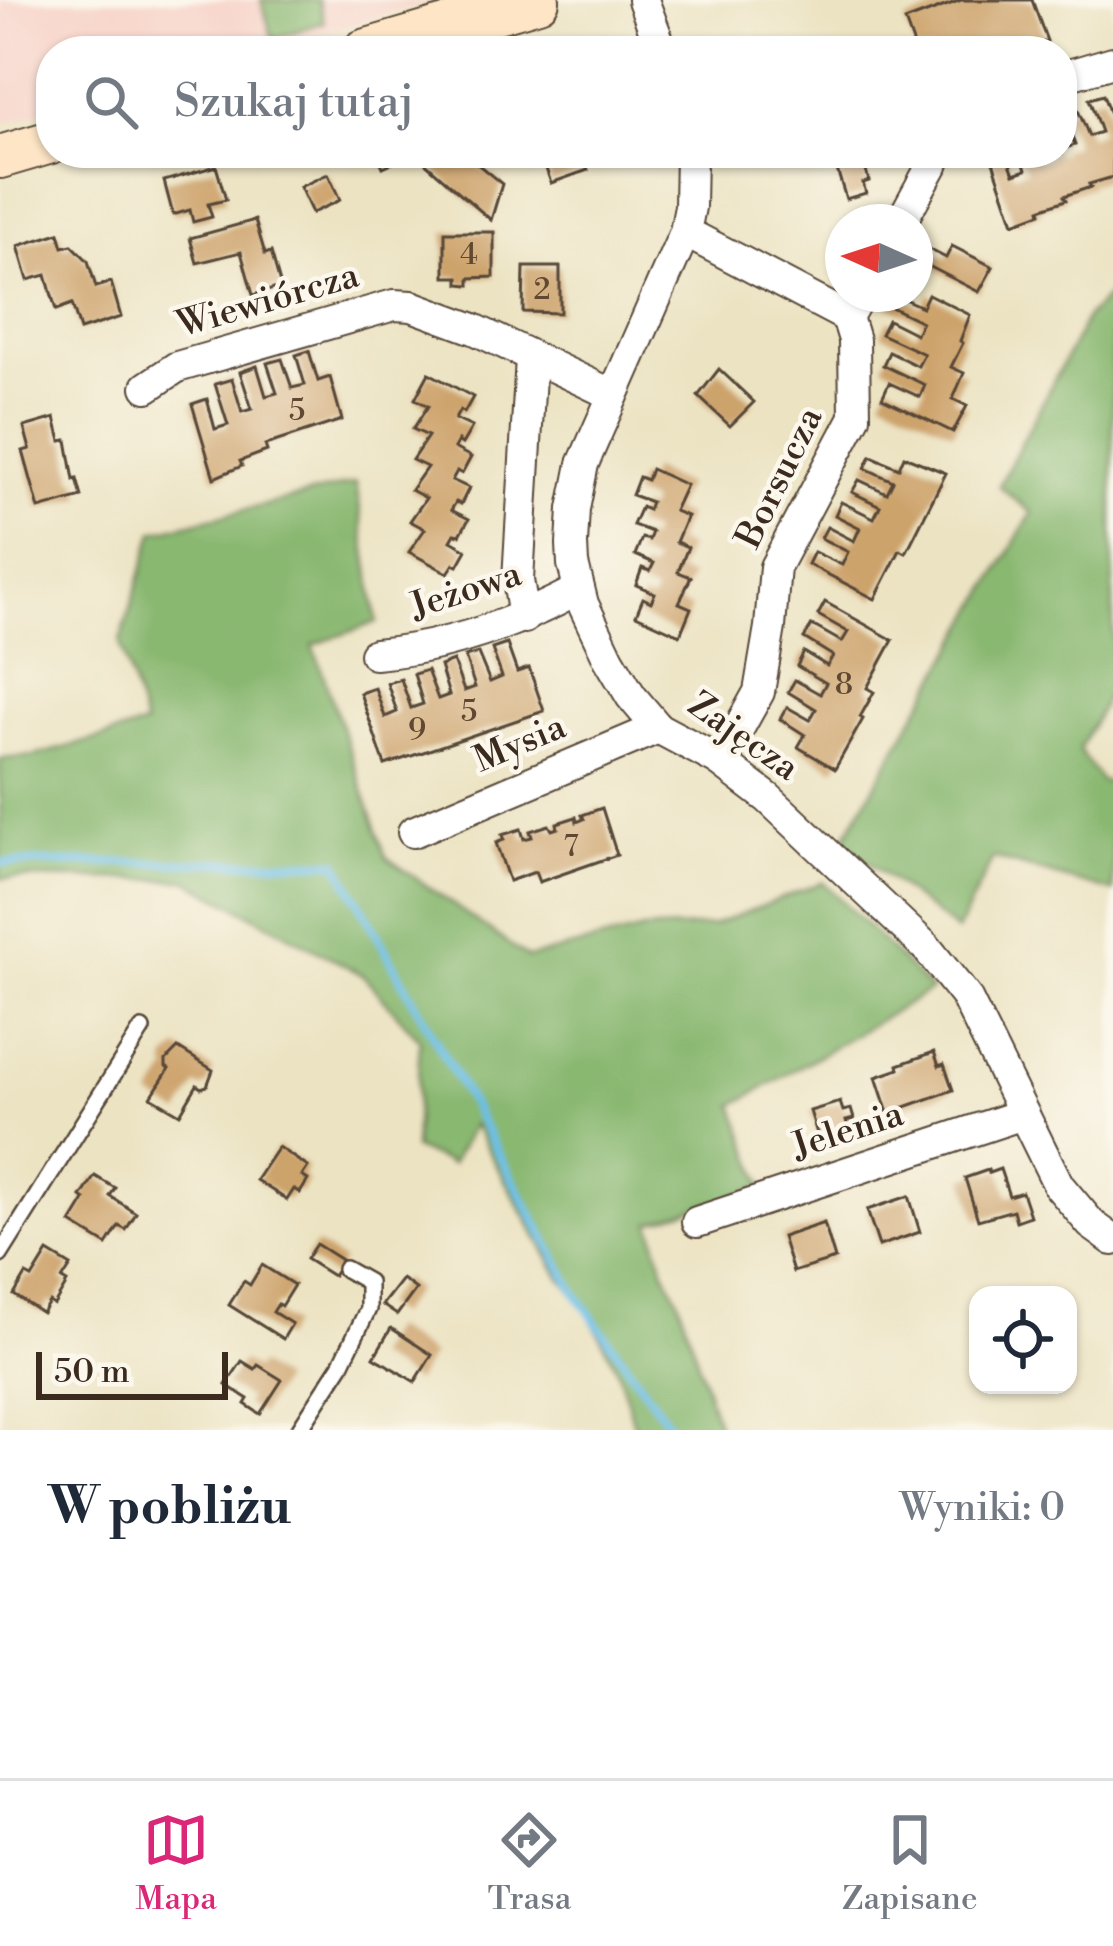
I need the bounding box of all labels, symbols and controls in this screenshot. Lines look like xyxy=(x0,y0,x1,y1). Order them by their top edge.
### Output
search box xyxy=(36,36,1077,168)
icon: search xyxy=(78,69,144,135)
text: Szukaj tutaj xyxy=(174,74,414,131)
north arrow xyxy=(825,204,933,312)
house number: 4 xyxy=(460,236,478,274)
street label: Wiewiórcza xyxy=(171,253,365,349)
house number: 2 xyxy=(533,271,551,309)
house number: 5 xyxy=(289,392,305,430)
street label: Borsucza xyxy=(726,400,834,557)
street label: Jeżowa xyxy=(403,552,528,631)
house number: 8 xyxy=(835,666,853,704)
street label: Zajęcza xyxy=(679,683,808,792)
house number: 5 xyxy=(461,693,477,731)
street label: Mysia xyxy=(467,704,573,783)
house number: 9 xyxy=(408,711,426,749)
house number: 7 xyxy=(563,828,579,866)
street label: Jelenia xyxy=(785,1092,910,1171)
map controls xyxy=(969,1286,1077,1394)
button: locate xyxy=(969,1286,1077,1394)
scale bar xyxy=(36,1346,228,1399)
text: 50 m xyxy=(54,1352,130,1393)
text: W pobliżu xyxy=(48,1476,291,1540)
text: Wyniki: 0 xyxy=(899,1484,1065,1533)
tab: Mapa xyxy=(135,1807,217,1920)
tab: Trasa xyxy=(488,1807,571,1920)
tab: Zapisane xyxy=(842,1807,978,1920)

